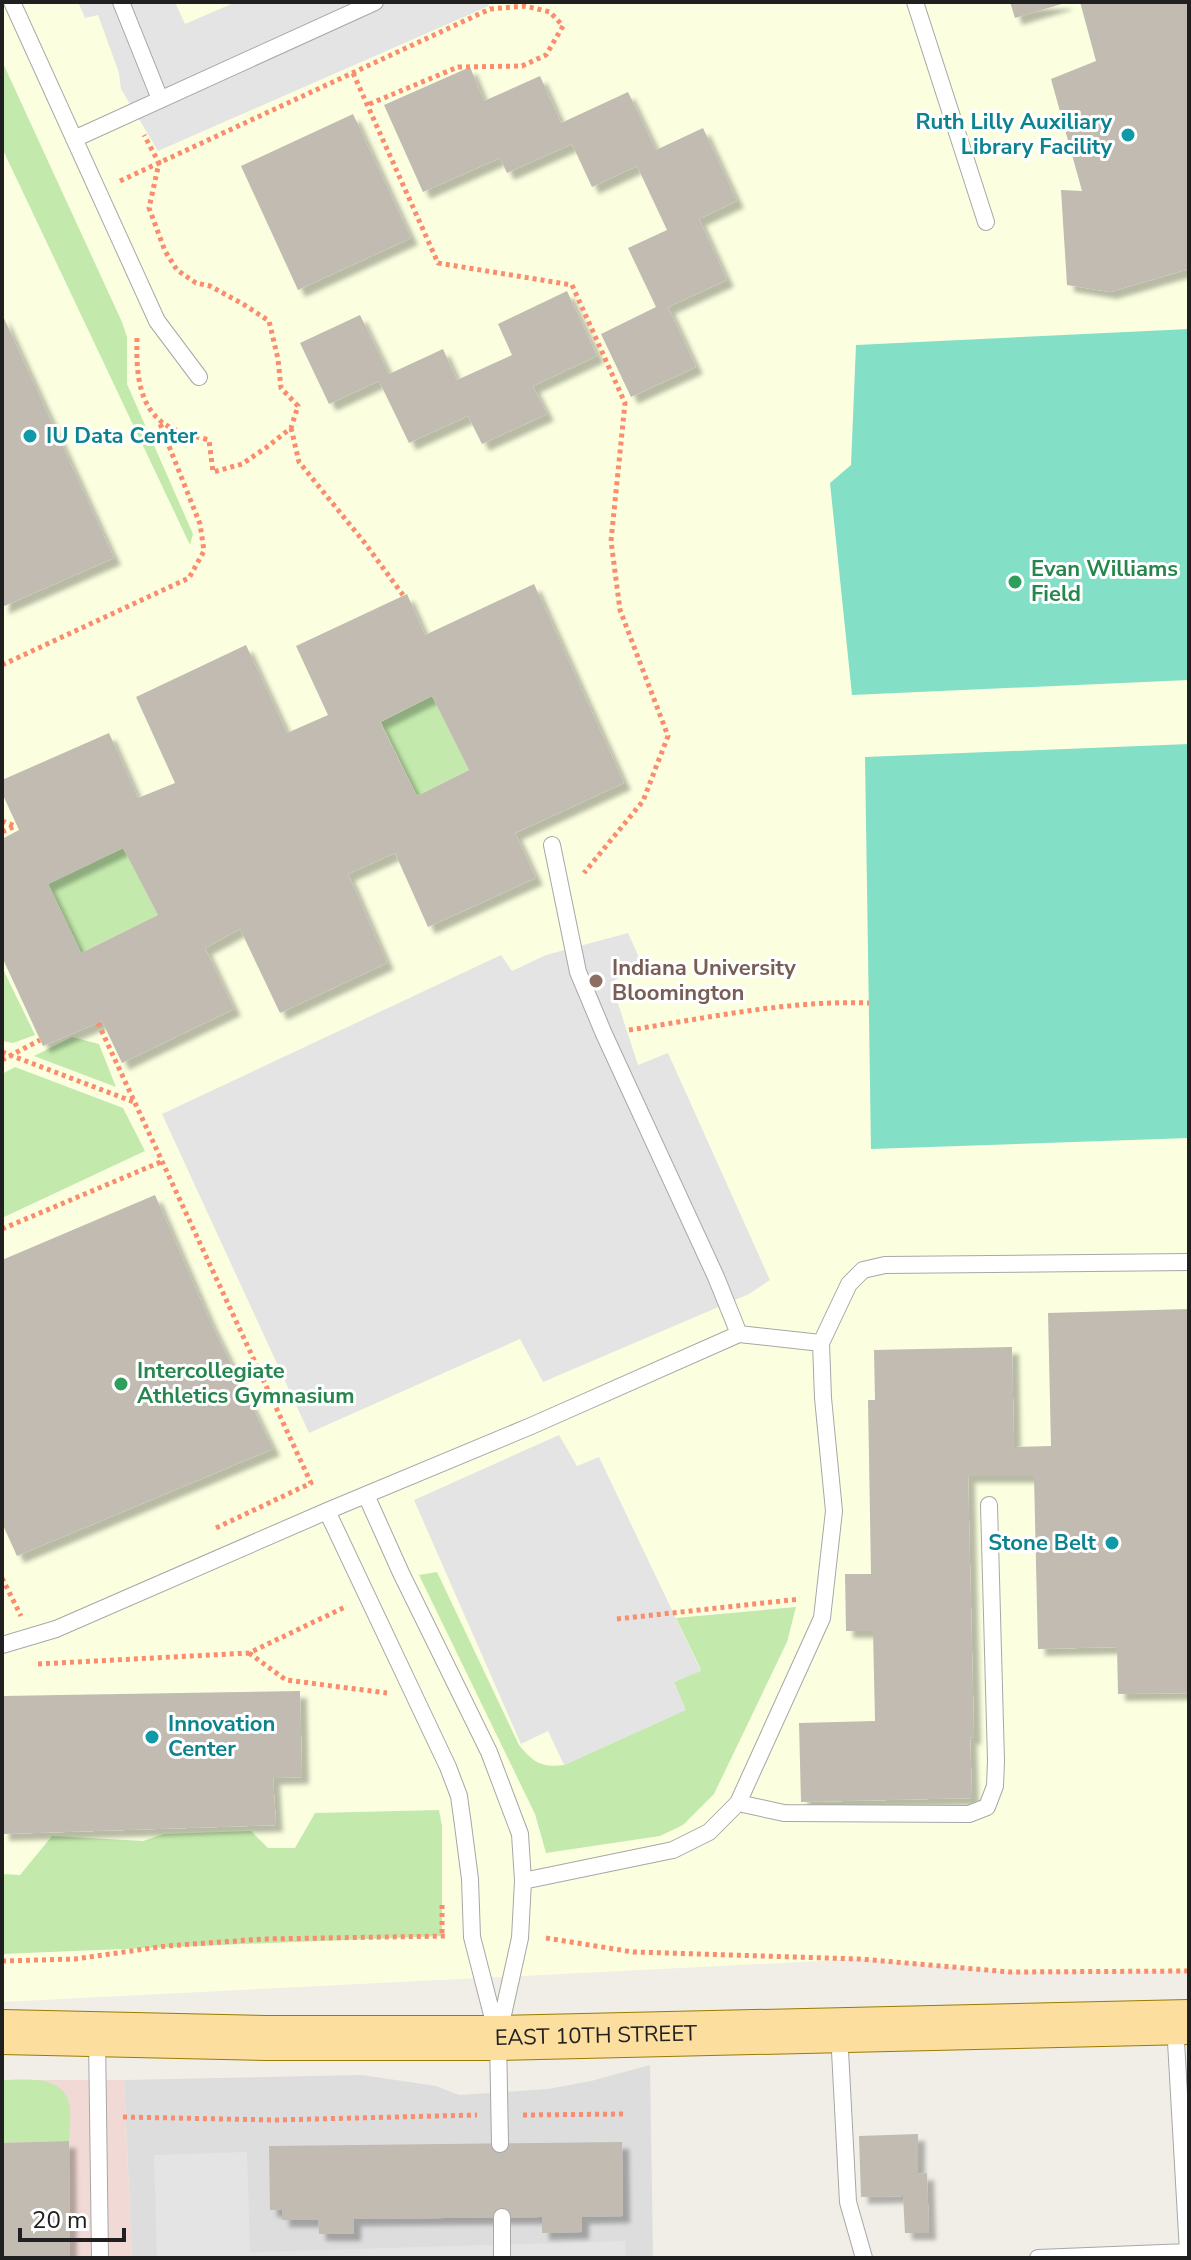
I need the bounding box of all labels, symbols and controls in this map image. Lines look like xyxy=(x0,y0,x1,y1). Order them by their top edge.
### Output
place label: Ruth Lilly Auxiliary Library Facility xyxy=(915,107,1112,162)
marker: Ruth Lilly Auxiliary Library Facility xyxy=(1119,126,1137,144)
place label: IU Data Center xyxy=(46,421,198,451)
marker: IU Data Center xyxy=(21,427,39,445)
place label: Evan Williams Field xyxy=(1031,554,1178,609)
marker: Evan Williams Field xyxy=(1006,573,1024,591)
place label: Indiana University Bloomington xyxy=(612,953,796,1008)
marker: Indiana University Bloomington xyxy=(587,972,605,990)
place label: Intercollegiate Athletics Gymnasium xyxy=(137,1356,355,1411)
marker: Intercollegiate Athletics Gymnasium xyxy=(112,1375,130,1393)
place label: Stone Belt xyxy=(988,1528,1097,1558)
marker: Stone Belt xyxy=(1103,1534,1121,1552)
place label: Innovation Center xyxy=(168,1709,275,1764)
marker: Innovation Center xyxy=(143,1728,161,1746)
street label: EAST 10TH STREET xyxy=(494,2018,698,2053)
scale bar xyxy=(20,2192,124,2242)
text: 20 m xyxy=(32,2204,88,2236)

